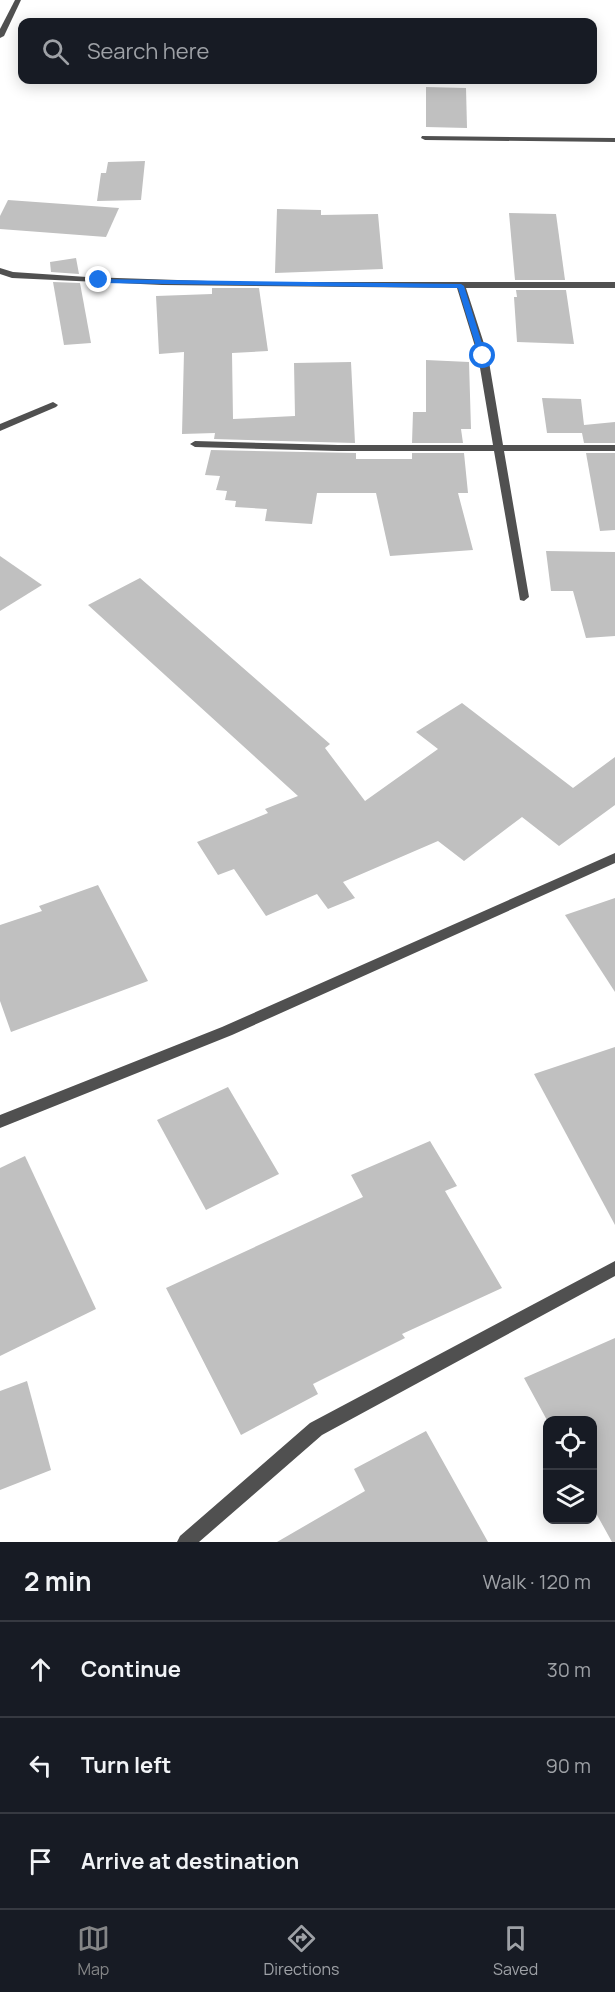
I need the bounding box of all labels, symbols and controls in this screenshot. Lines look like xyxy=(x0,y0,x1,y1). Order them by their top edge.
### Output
search box xyxy=(18,18,597,84)
icon: search xyxy=(39,35,72,68)
text: Search here xyxy=(87,36,209,66)
route end xyxy=(85,266,111,292)
route start xyxy=(469,342,495,368)
map controls xyxy=(543,1416,597,1524)
button: locate xyxy=(543,1416,597,1470)
button: layers xyxy=(543,1470,597,1524)
text: 2 min xyxy=(24,1563,92,1599)
text: Walk · 120 m xyxy=(483,1568,591,1595)
icon: ahead xyxy=(24,1653,57,1686)
text: Continue xyxy=(81,1654,181,1684)
text: 30 m xyxy=(547,1656,591,1683)
icon: left xyxy=(24,1749,57,1782)
text: Turn left xyxy=(81,1750,171,1780)
text: 90 m xyxy=(545,1752,591,1779)
icon: arrive xyxy=(24,1845,57,1878)
text: Arrive at destination xyxy=(81,1846,299,1876)
tab: Map xyxy=(77,1922,110,1980)
tab: Directions xyxy=(264,1922,339,1980)
tab: Saved xyxy=(493,1922,538,1980)

